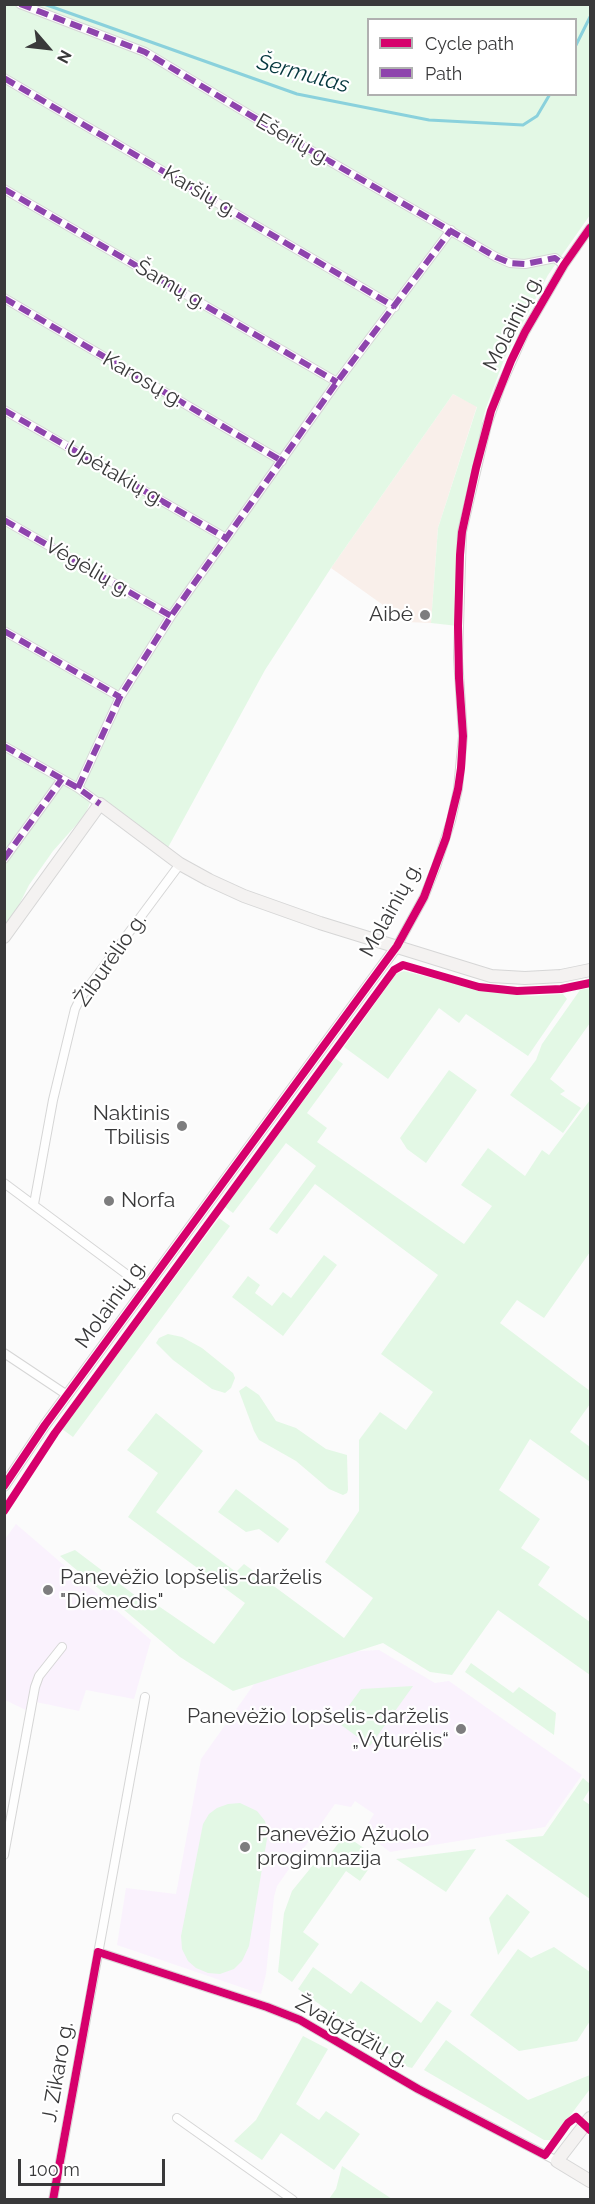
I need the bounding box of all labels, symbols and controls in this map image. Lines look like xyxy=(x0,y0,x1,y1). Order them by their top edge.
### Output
north arrow xyxy=(18,18,78,78)
legend xyxy=(367,18,577,96)
text: Cycle path xyxy=(425,33,514,54)
text: N xyxy=(53,47,76,67)
water label: Šermutas xyxy=(254,49,352,99)
text: Path xyxy=(425,63,462,84)
street label: Ešerių g. xyxy=(251,109,335,171)
street label: Karšių g. xyxy=(158,161,242,223)
street label: Šamų g. xyxy=(131,255,211,315)
street label: Molainių g. xyxy=(478,271,548,375)
street label: Karosų g. xyxy=(98,347,188,413)
street label: Upėtakių g. xyxy=(61,436,169,512)
street label: Vėgėlių g. xyxy=(40,533,136,603)
place label: Aibė xyxy=(369,602,413,628)
marker: Aibė xyxy=(418,608,432,622)
street label: Molainių g. xyxy=(355,858,427,962)
street label: Žiburėlio g. xyxy=(70,909,152,1011)
place label: Naktinis Tbilisis xyxy=(93,1101,170,1151)
marker: Naktinis Tbilisis xyxy=(175,1119,189,1133)
place label: Norfa xyxy=(121,1188,175,1214)
marker: Norfa xyxy=(102,1194,116,1208)
street label: Molainių g. xyxy=(70,1254,152,1354)
place label: Panevėžio lopšelis-darželis "Diemedis" xyxy=(60,1565,322,1615)
marker: Panevėžio lopšelis-darželis "Diemedis" xyxy=(41,1583,55,1597)
place label: Panevėžio lopšelis-darželis „Vyturėlis“ xyxy=(187,1704,449,1754)
marker: Panevėžio lopšelis-darželis „Vyturėlis“ xyxy=(454,1722,468,1736)
place label: Panevėžio Ąžuolo progimnazija xyxy=(257,1822,429,1872)
marker: Panevėžio Ąžuolo progimnazija xyxy=(238,1840,252,1854)
street label: Žvaigždžių g. xyxy=(291,1991,413,2073)
street label: J. Zikaro g. xyxy=(37,2020,79,2124)
scale bar xyxy=(21,2147,168,2185)
text: 100 m xyxy=(29,2159,80,2180)

